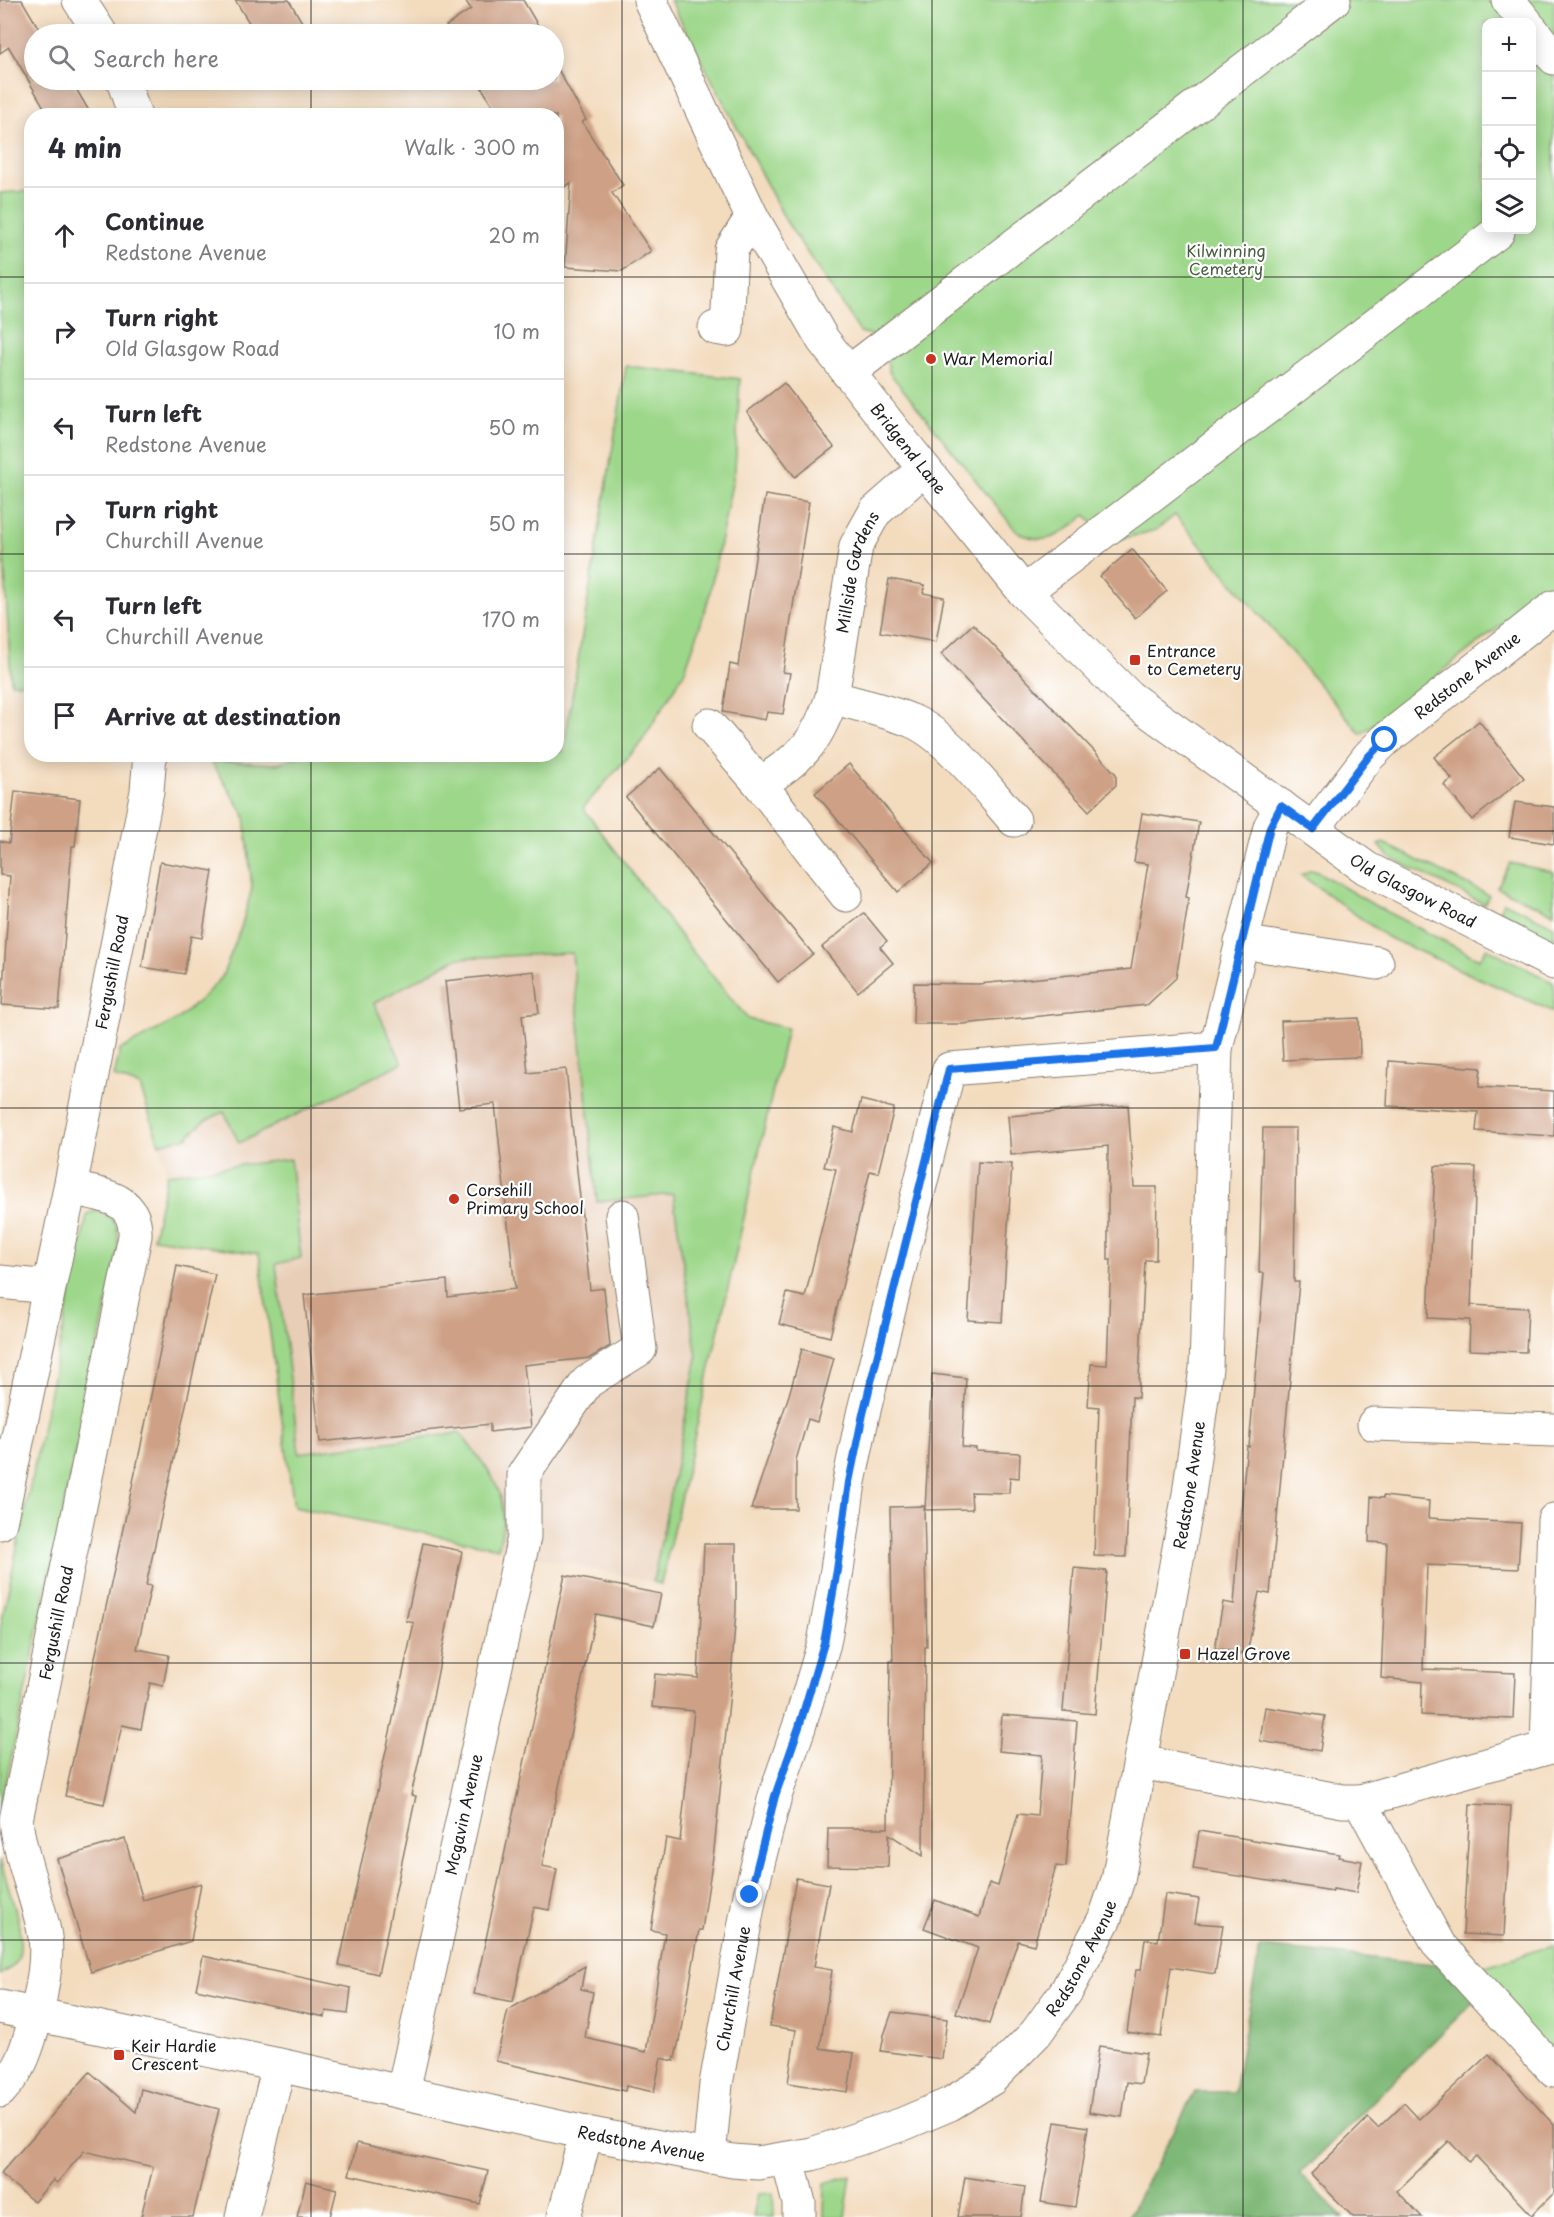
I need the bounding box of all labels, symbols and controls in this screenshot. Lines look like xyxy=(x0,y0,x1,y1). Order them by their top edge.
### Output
map controls xyxy=(1482,18,1536,234)
button: + xyxy=(1482,18,1536,72)
search box xyxy=(24,24,564,90)
icon: search xyxy=(45,41,78,74)
text: Search here xyxy=(93,41,219,74)
button: − xyxy=(1482,72,1536,126)
button: locate xyxy=(1482,126,1536,180)
text: 4 min xyxy=(48,128,122,167)
text: Walk · 300 m xyxy=(404,132,540,162)
button: layers xyxy=(1482,180,1536,234)
text: Continue xyxy=(105,204,204,237)
icon: ahead xyxy=(48,219,81,252)
text: 20 m xyxy=(488,220,540,250)
text: Redstone Avenue xyxy=(105,237,267,267)
park label: Kilwinning Cemetery xyxy=(1186,238,1266,280)
text: Turn right xyxy=(105,300,218,333)
icon: right xyxy=(48,315,81,348)
text: 10 m xyxy=(493,316,540,346)
text: Old Glasgow Road xyxy=(105,333,280,363)
place label: War Memorial xyxy=(943,346,1053,370)
marker: War Memorial xyxy=(924,352,938,366)
text: Turn left xyxy=(105,396,202,429)
street label: Bridgend Lane xyxy=(866,397,953,499)
icon: left xyxy=(48,411,81,444)
text: 50 m xyxy=(488,412,540,442)
text: Redstone Avenue xyxy=(105,429,267,459)
text: Turn right xyxy=(105,492,218,525)
street label: Millside Gardens xyxy=(829,506,884,635)
icon: right xyxy=(48,507,81,540)
text: 50 m xyxy=(488,508,540,538)
text: Churchill Avenue xyxy=(105,525,264,555)
text: Turn left xyxy=(105,588,202,621)
icon: left xyxy=(48,603,81,636)
text: 170 m xyxy=(482,604,540,634)
text: Churchill Avenue xyxy=(105,621,264,651)
street label: Redstone Avenue xyxy=(1408,625,1525,724)
place label: Entrance to Cemetery xyxy=(1147,638,1241,680)
marker: Entrance to Cemetery xyxy=(1128,653,1142,667)
icon: arrive xyxy=(48,699,81,732)
text: Arrive at destination xyxy=(105,699,341,732)
route start xyxy=(1371,726,1397,752)
street label: Old Glasgow Road xyxy=(1345,847,1481,933)
street label: Fergushill Road xyxy=(88,913,134,1031)
place label: Corsehill Primary School xyxy=(466,1177,584,1219)
marker: Corsehill Primary School xyxy=(447,1192,461,1206)
street label: Redstone Avenue xyxy=(1166,1419,1210,1551)
street label: Fergushill Road xyxy=(32,1563,79,1682)
place label: Hazel Grove xyxy=(1197,1641,1291,1665)
marker: Hazel Grove xyxy=(1178,1647,1192,1661)
street label: Mcgavin Avenue xyxy=(438,1751,487,1877)
route end xyxy=(736,1881,762,1907)
street label: Redstone Avenue xyxy=(1039,1896,1121,2021)
street label: Churchill Avenue xyxy=(709,1924,755,2053)
place label: Keir Hardie Crescent xyxy=(131,2033,217,2075)
marker: Keir Hardie Crescent xyxy=(112,2048,126,2062)
street label: Redstone Avenue xyxy=(576,2119,708,2167)

